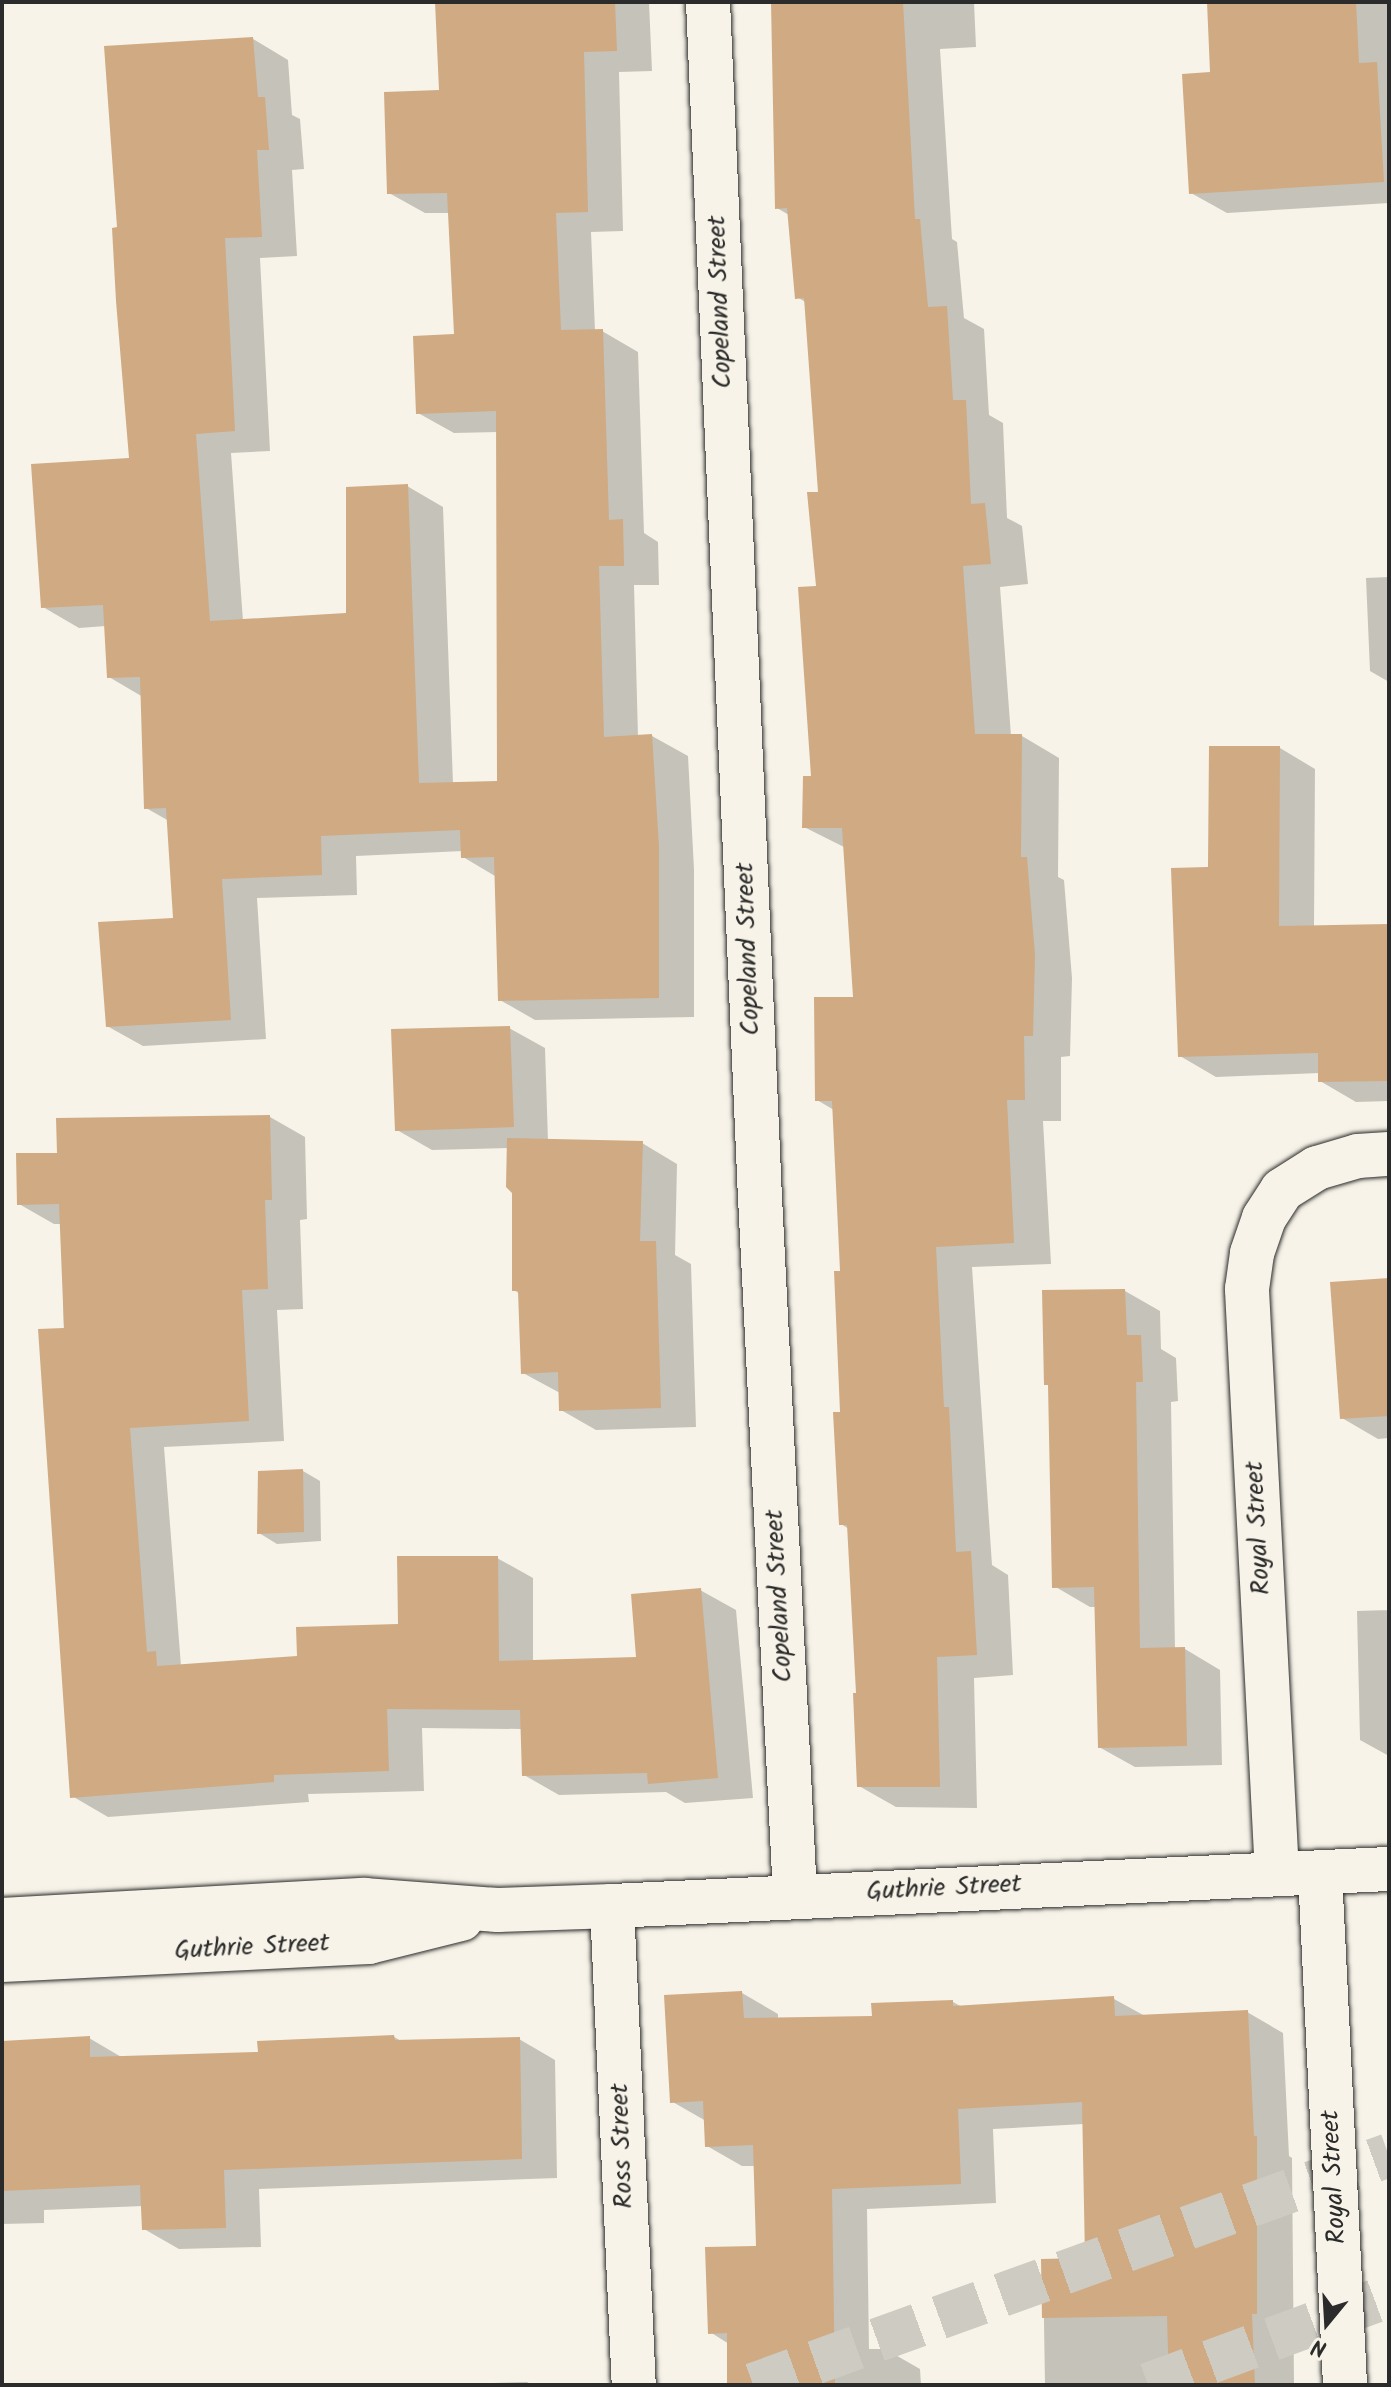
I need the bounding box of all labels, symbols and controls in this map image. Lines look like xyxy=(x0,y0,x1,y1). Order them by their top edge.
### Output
street label: Copeland Street xyxy=(702,215,740,389)
street label: Copeland Street xyxy=(730,862,768,1036)
street label: Royal Street xyxy=(1240,1460,1278,1596)
street label: Copeland Street xyxy=(760,1509,800,1683)
street label: Guthrie Street xyxy=(866,1869,1022,1909)
street label: Guthrie Street xyxy=(174,1928,330,1968)
street label: Ross Street xyxy=(605,2083,641,2209)
street label: Royal Street xyxy=(1316,2109,1354,2245)
north arrow xyxy=(1287,2283,1367,2363)
text: N xyxy=(1307,2328,1331,2365)

